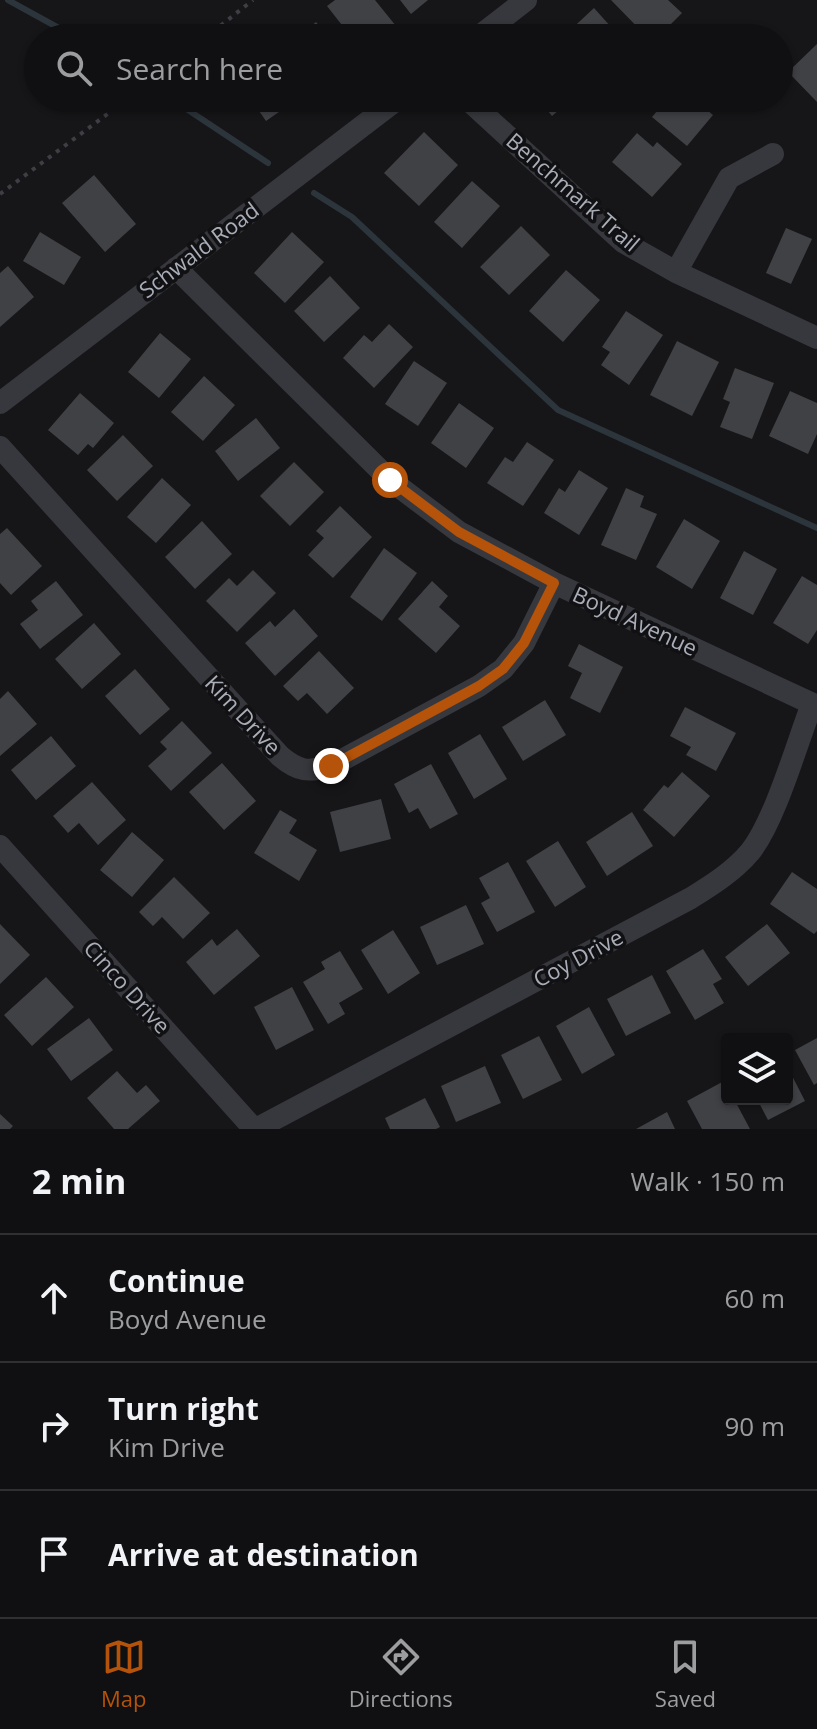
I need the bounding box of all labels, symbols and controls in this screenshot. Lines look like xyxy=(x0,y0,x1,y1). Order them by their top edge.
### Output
search box xyxy=(24,24,793,112)
icon: search xyxy=(52,46,96,90)
text: Search here xyxy=(116,48,283,89)
street label: Benchmark Trail xyxy=(501,125,647,257)
street label: Schwald Road xyxy=(132,194,264,304)
route start xyxy=(372,462,408,498)
street label: Boyd Avenue xyxy=(568,578,703,662)
street label: Kim Drive xyxy=(199,668,288,761)
route end xyxy=(313,748,349,784)
street label: Coy Drive xyxy=(527,921,628,993)
street label: Cinco Drive xyxy=(78,933,178,1040)
map controls xyxy=(721,1033,793,1105)
button: layers xyxy=(721,1033,793,1105)
text: 2 min xyxy=(32,1158,126,1204)
text: Walk · 150 m xyxy=(631,1163,785,1199)
text: Continue xyxy=(108,1260,245,1301)
icon: ahead xyxy=(32,1276,76,1320)
text: 60 m xyxy=(724,1280,785,1316)
text: Boyd Avenue xyxy=(108,1301,267,1337)
text: Turn right xyxy=(108,1388,259,1429)
icon: right xyxy=(32,1404,76,1448)
text: 90 m xyxy=(724,1408,785,1444)
text: Kim Drive xyxy=(108,1429,225,1465)
icon: arrive xyxy=(32,1532,76,1576)
text: Arrive at destination xyxy=(108,1534,419,1575)
tab: Map xyxy=(101,1635,147,1713)
tab: Directions xyxy=(349,1635,453,1713)
tab: Saved xyxy=(655,1635,716,1713)

